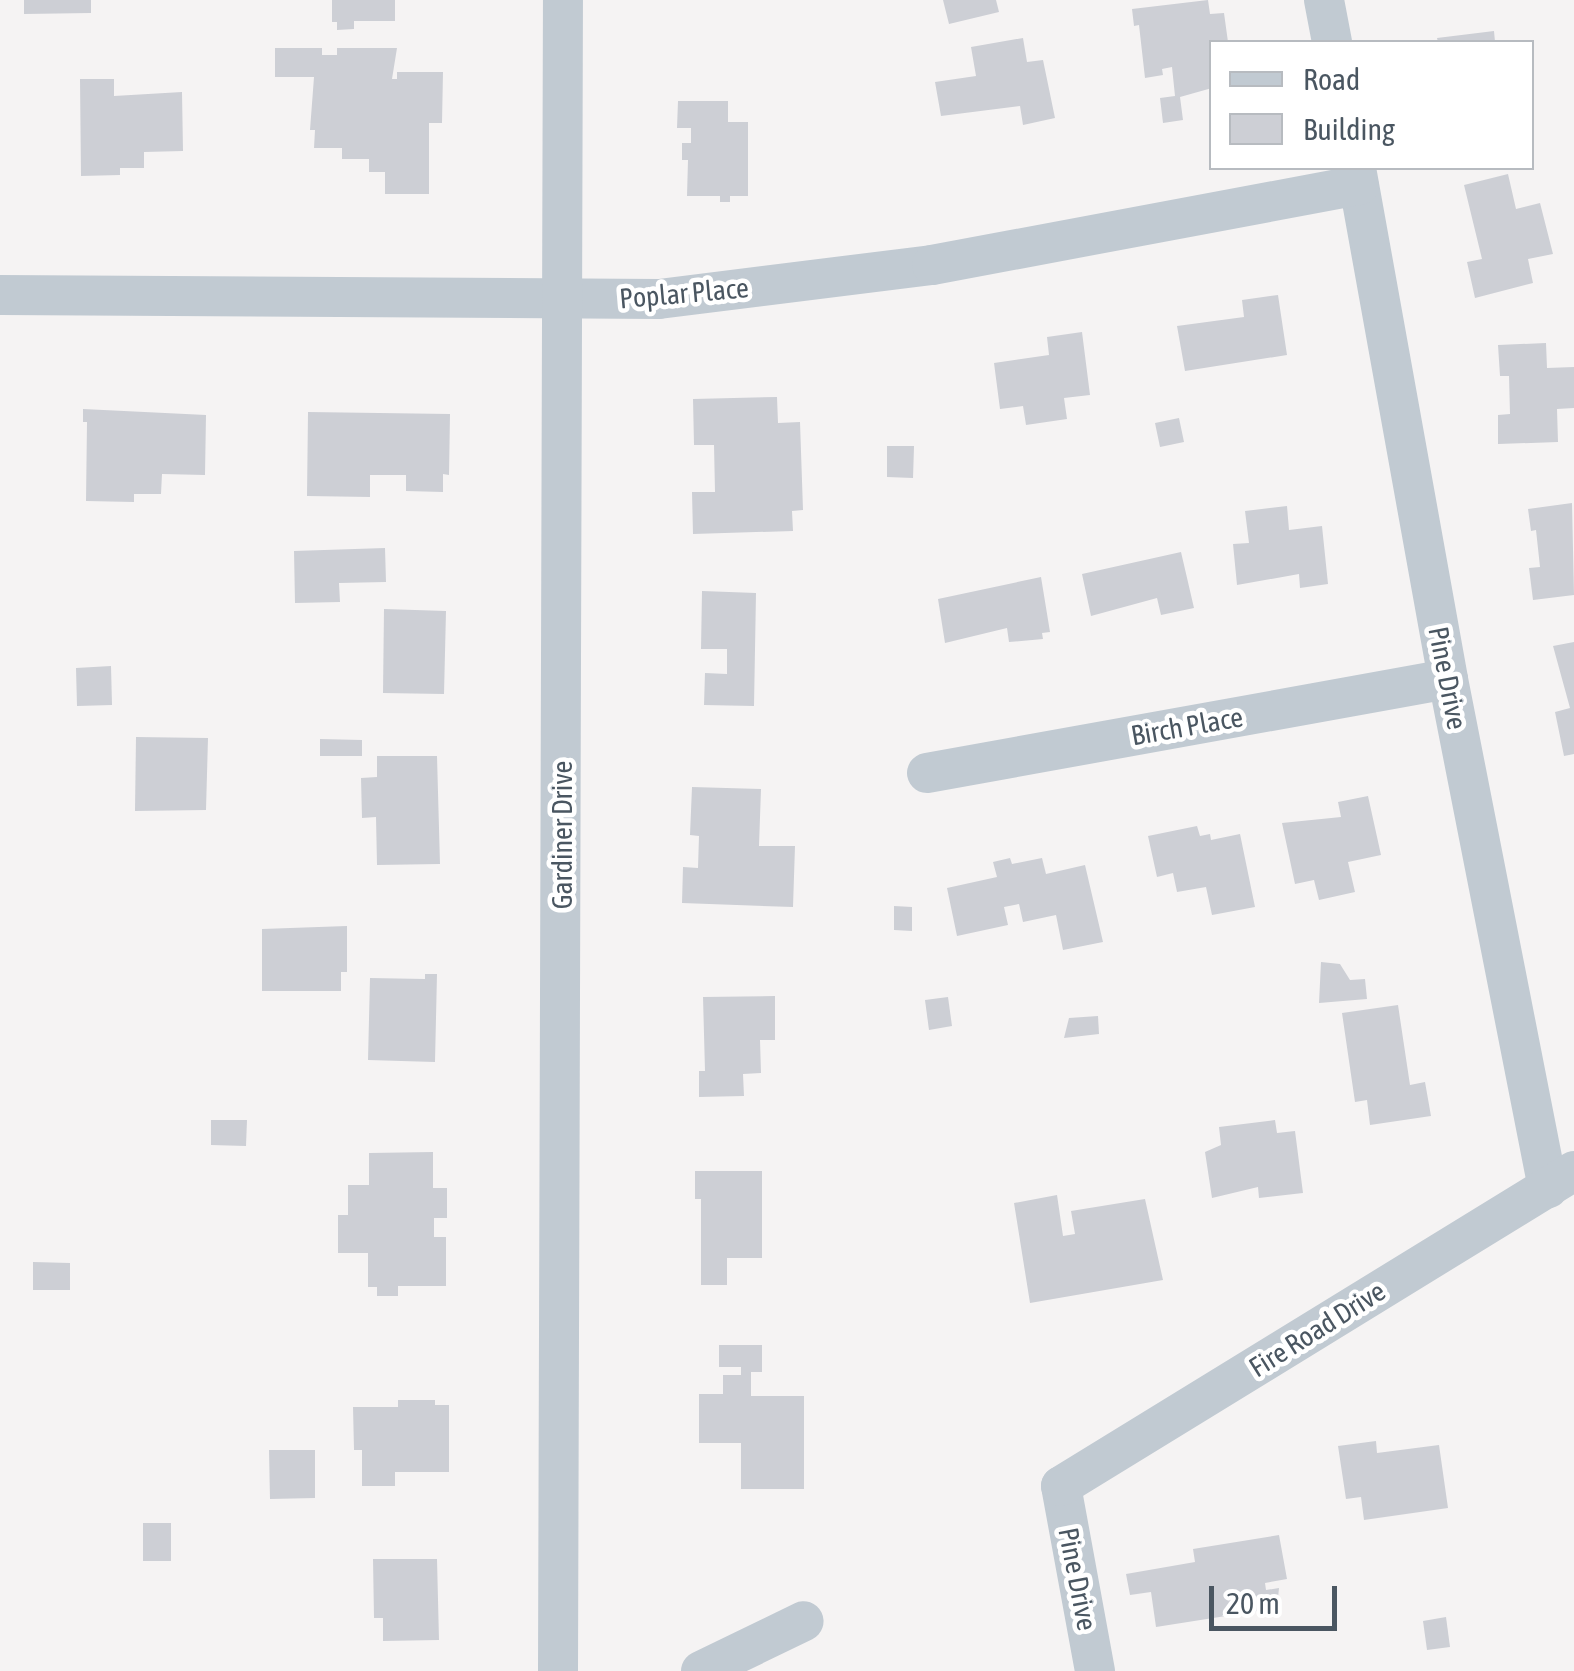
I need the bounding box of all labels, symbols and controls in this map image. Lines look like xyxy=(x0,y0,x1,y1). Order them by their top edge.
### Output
legend xyxy=(1209,40,1534,170)
text: Road xyxy=(1303,62,1360,96)
text: Building xyxy=(1303,112,1395,146)
street label: Poplar Place xyxy=(618,271,750,315)
street label: Pine Drive xyxy=(1422,624,1474,732)
street label: Birch Place xyxy=(1128,700,1246,752)
street label: Gardiner Drive xyxy=(545,761,579,909)
street label: Fire Road Drive xyxy=(1243,1274,1391,1384)
street label: Pine Drive xyxy=(1052,1525,1104,1633)
scale bar xyxy=(1214,1566,1342,1628)
text: 20 m xyxy=(1226,1586,1280,1620)

